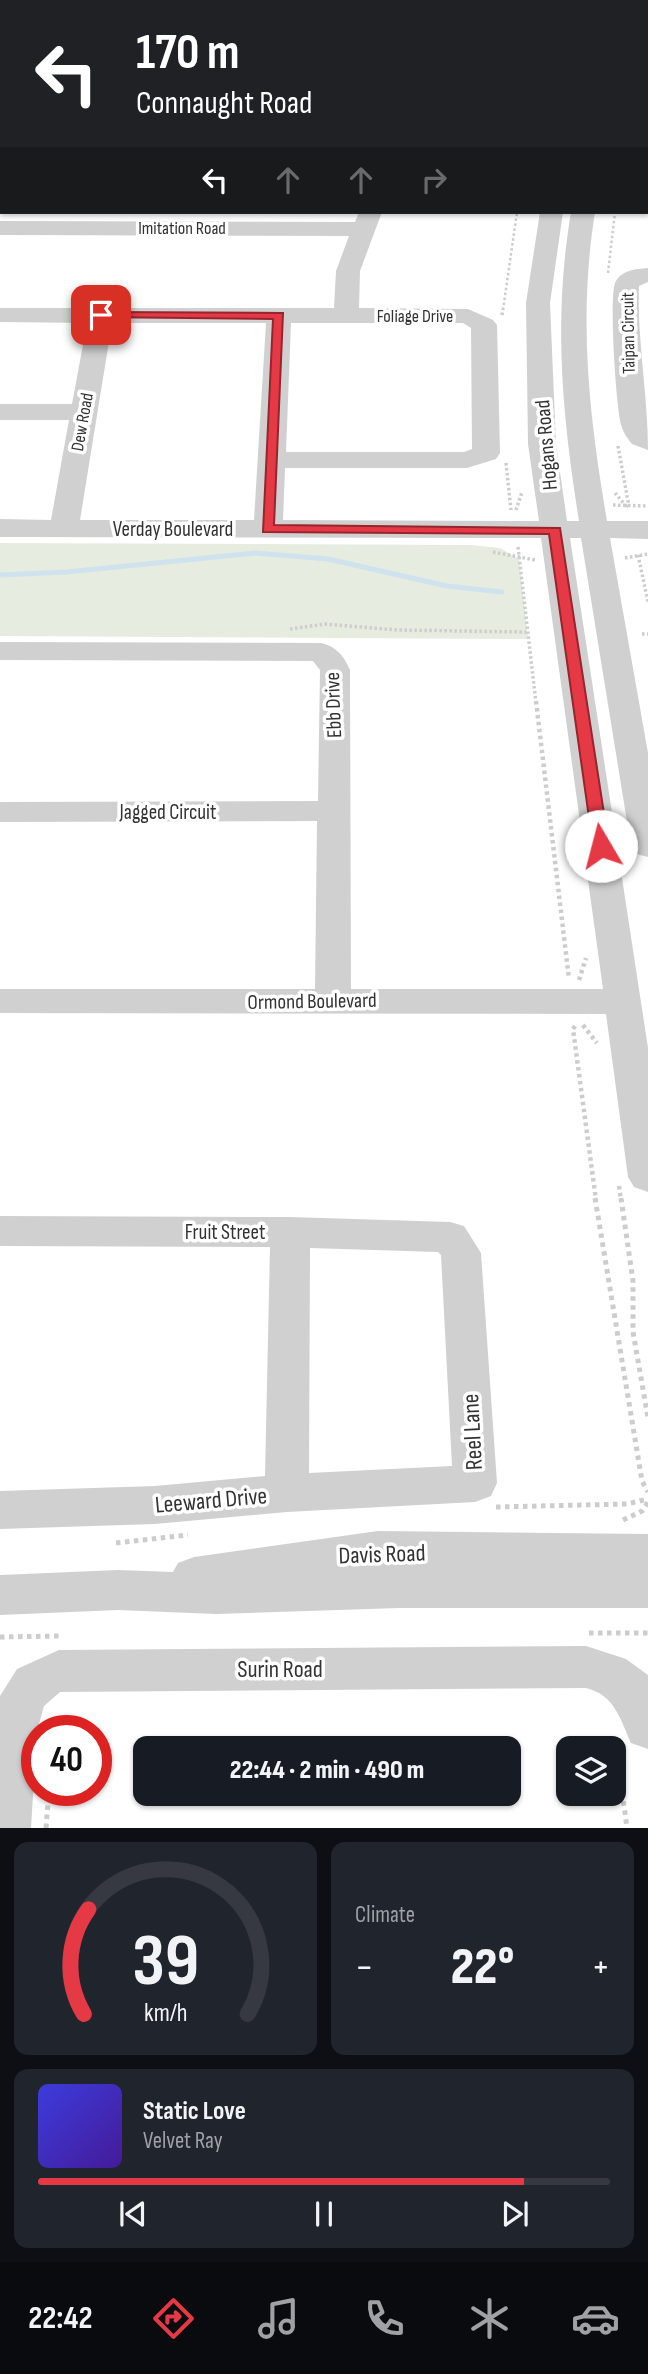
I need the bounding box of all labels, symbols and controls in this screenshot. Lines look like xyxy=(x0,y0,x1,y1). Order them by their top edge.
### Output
text: 170 m xyxy=(136,24,240,83)
icon: left xyxy=(21,28,112,119)
text: Connaught Road xyxy=(136,84,312,123)
icon: left xyxy=(196,161,234,199)
icon: ahead xyxy=(269,161,307,199)
icon: ahead xyxy=(342,161,380,199)
icon: right xyxy=(415,161,453,199)
street label: Imitation Road xyxy=(138,218,226,239)
pin xyxy=(71,285,131,345)
street label: Taipan Circuit xyxy=(617,291,640,374)
icon: arrive xyxy=(82,296,120,334)
street label: Foliage Drive xyxy=(377,306,453,327)
street label: Dew Road xyxy=(67,391,98,453)
street label: Hogans Road xyxy=(530,399,563,491)
street label: Verday Boulevard xyxy=(113,517,233,542)
street label: Ebb Drive xyxy=(320,672,347,738)
street label: Jagged Circuit xyxy=(119,800,216,825)
position arrow xyxy=(564,809,638,883)
street label: Ormond Boulevard xyxy=(247,988,377,1015)
street label: Fruit Street xyxy=(185,1220,265,1245)
street label: Reel Lane xyxy=(456,1393,489,1471)
street label: Leeward Drive xyxy=(154,1481,268,1520)
street label: Davis Road xyxy=(338,1538,426,1571)
street label: Surin Road xyxy=(237,1655,323,1684)
speed limit sign: 40 xyxy=(21,1715,112,1806)
map controls xyxy=(556,1736,626,1806)
button: layers xyxy=(556,1736,626,1806)
text: 22:44 · 2 min · 490 m xyxy=(230,1755,424,1786)
text: Climate xyxy=(355,1901,415,1929)
text: 39 xyxy=(132,1919,199,2007)
text: 22° xyxy=(451,1936,514,1999)
text: − xyxy=(355,1945,374,1990)
text: + xyxy=(591,1945,610,1990)
text: km/h xyxy=(144,1998,187,2029)
text: Static Love xyxy=(143,2096,246,2127)
text: Velvet Ray xyxy=(143,2127,223,2155)
icon: previous xyxy=(114,2195,152,2233)
icon: pause xyxy=(305,2195,343,2233)
icon: next xyxy=(496,2195,534,2233)
icon: directions xyxy=(149,2294,198,2343)
icon: music xyxy=(254,2294,303,2343)
icon: phone xyxy=(360,2294,409,2343)
icon: climate xyxy=(465,2294,514,2343)
icon: car xyxy=(571,2294,620,2343)
text: 22:42 xyxy=(28,2299,92,2338)

